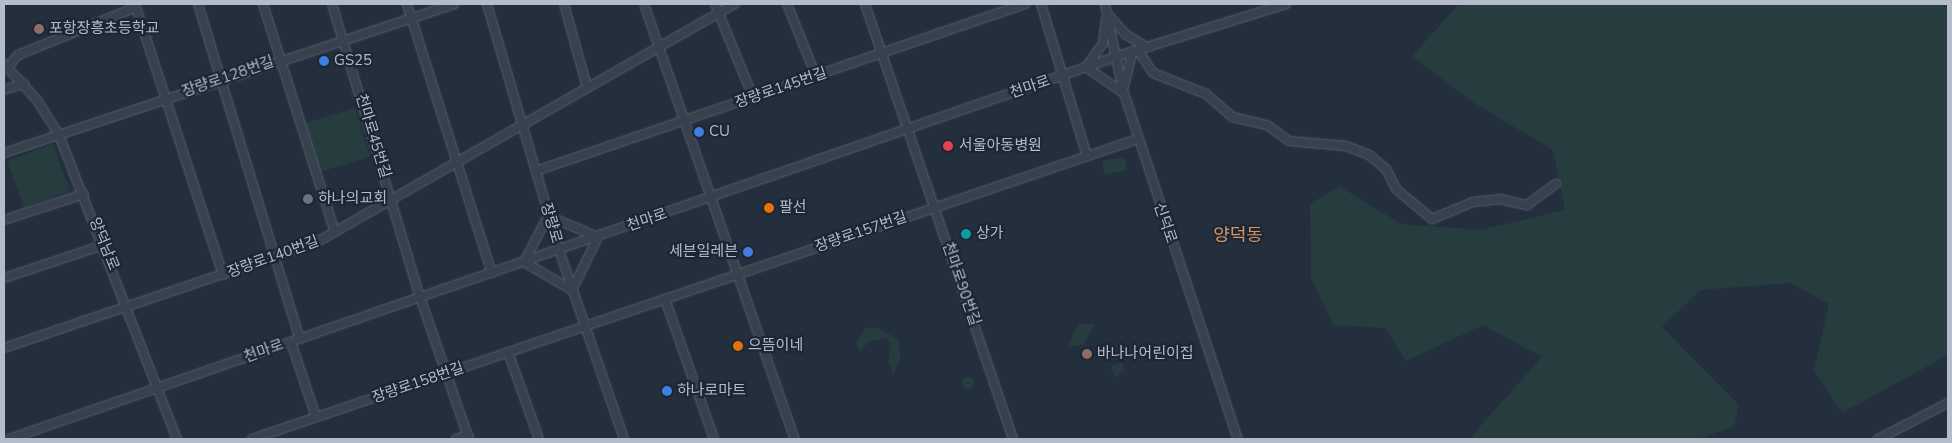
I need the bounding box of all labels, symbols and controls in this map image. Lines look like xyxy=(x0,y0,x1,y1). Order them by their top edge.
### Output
place label: 포항장흥초등학교 xyxy=(49,20,159,38)
marker: 포항장흥초등학교 xyxy=(33,23,45,35)
place label: GS25 xyxy=(334,52,372,70)
street label: 장량로128번길 xyxy=(180,53,276,101)
marker: GS25 xyxy=(318,55,330,67)
street label: 장량로145번길 xyxy=(733,64,829,112)
street label: 천마로 xyxy=(1007,72,1053,102)
street label: 천마로45번길 xyxy=(352,92,394,180)
place label: CU xyxy=(709,123,730,141)
marker: CU xyxy=(693,126,705,138)
place label: 서울아동병원 xyxy=(959,137,1042,155)
marker: 서울아동병원 xyxy=(941,139,955,153)
place label: 하나의교회 xyxy=(318,190,387,208)
marker: 하나의교회 xyxy=(302,193,314,205)
place label: 팔선 xyxy=(779,199,807,217)
street label: 신덕로 xyxy=(1150,200,1180,246)
street label: 장량로 xyxy=(537,201,565,245)
marker: 팔선 xyxy=(763,202,775,214)
street label: 천마로 xyxy=(624,205,670,235)
street label: 장량로157번길 xyxy=(813,208,909,256)
street label: 양덕남로 xyxy=(85,215,123,273)
district label: 양덕동 xyxy=(1213,224,1263,246)
place label: 상가 xyxy=(976,225,1004,243)
marker: 상가 xyxy=(960,228,972,240)
street label: 장량로140번길 xyxy=(225,232,321,282)
street label: 천마로90번길 xyxy=(938,240,984,328)
place label: 세븐일레븐 xyxy=(669,243,738,261)
marker: 세븐일레븐 xyxy=(742,246,754,258)
street label: 천마로 xyxy=(241,335,287,367)
place label: 으뜸이네 xyxy=(748,337,803,355)
marker: 으뜸이네 xyxy=(732,340,744,352)
place label: 바나나어린이집 xyxy=(1097,345,1194,363)
marker: 바나나어린이집 xyxy=(1081,348,1093,360)
street label: 장량로158번길 xyxy=(370,359,466,407)
place label: 하나로마트 xyxy=(677,382,746,400)
marker: 하나로마트 xyxy=(661,385,673,397)

